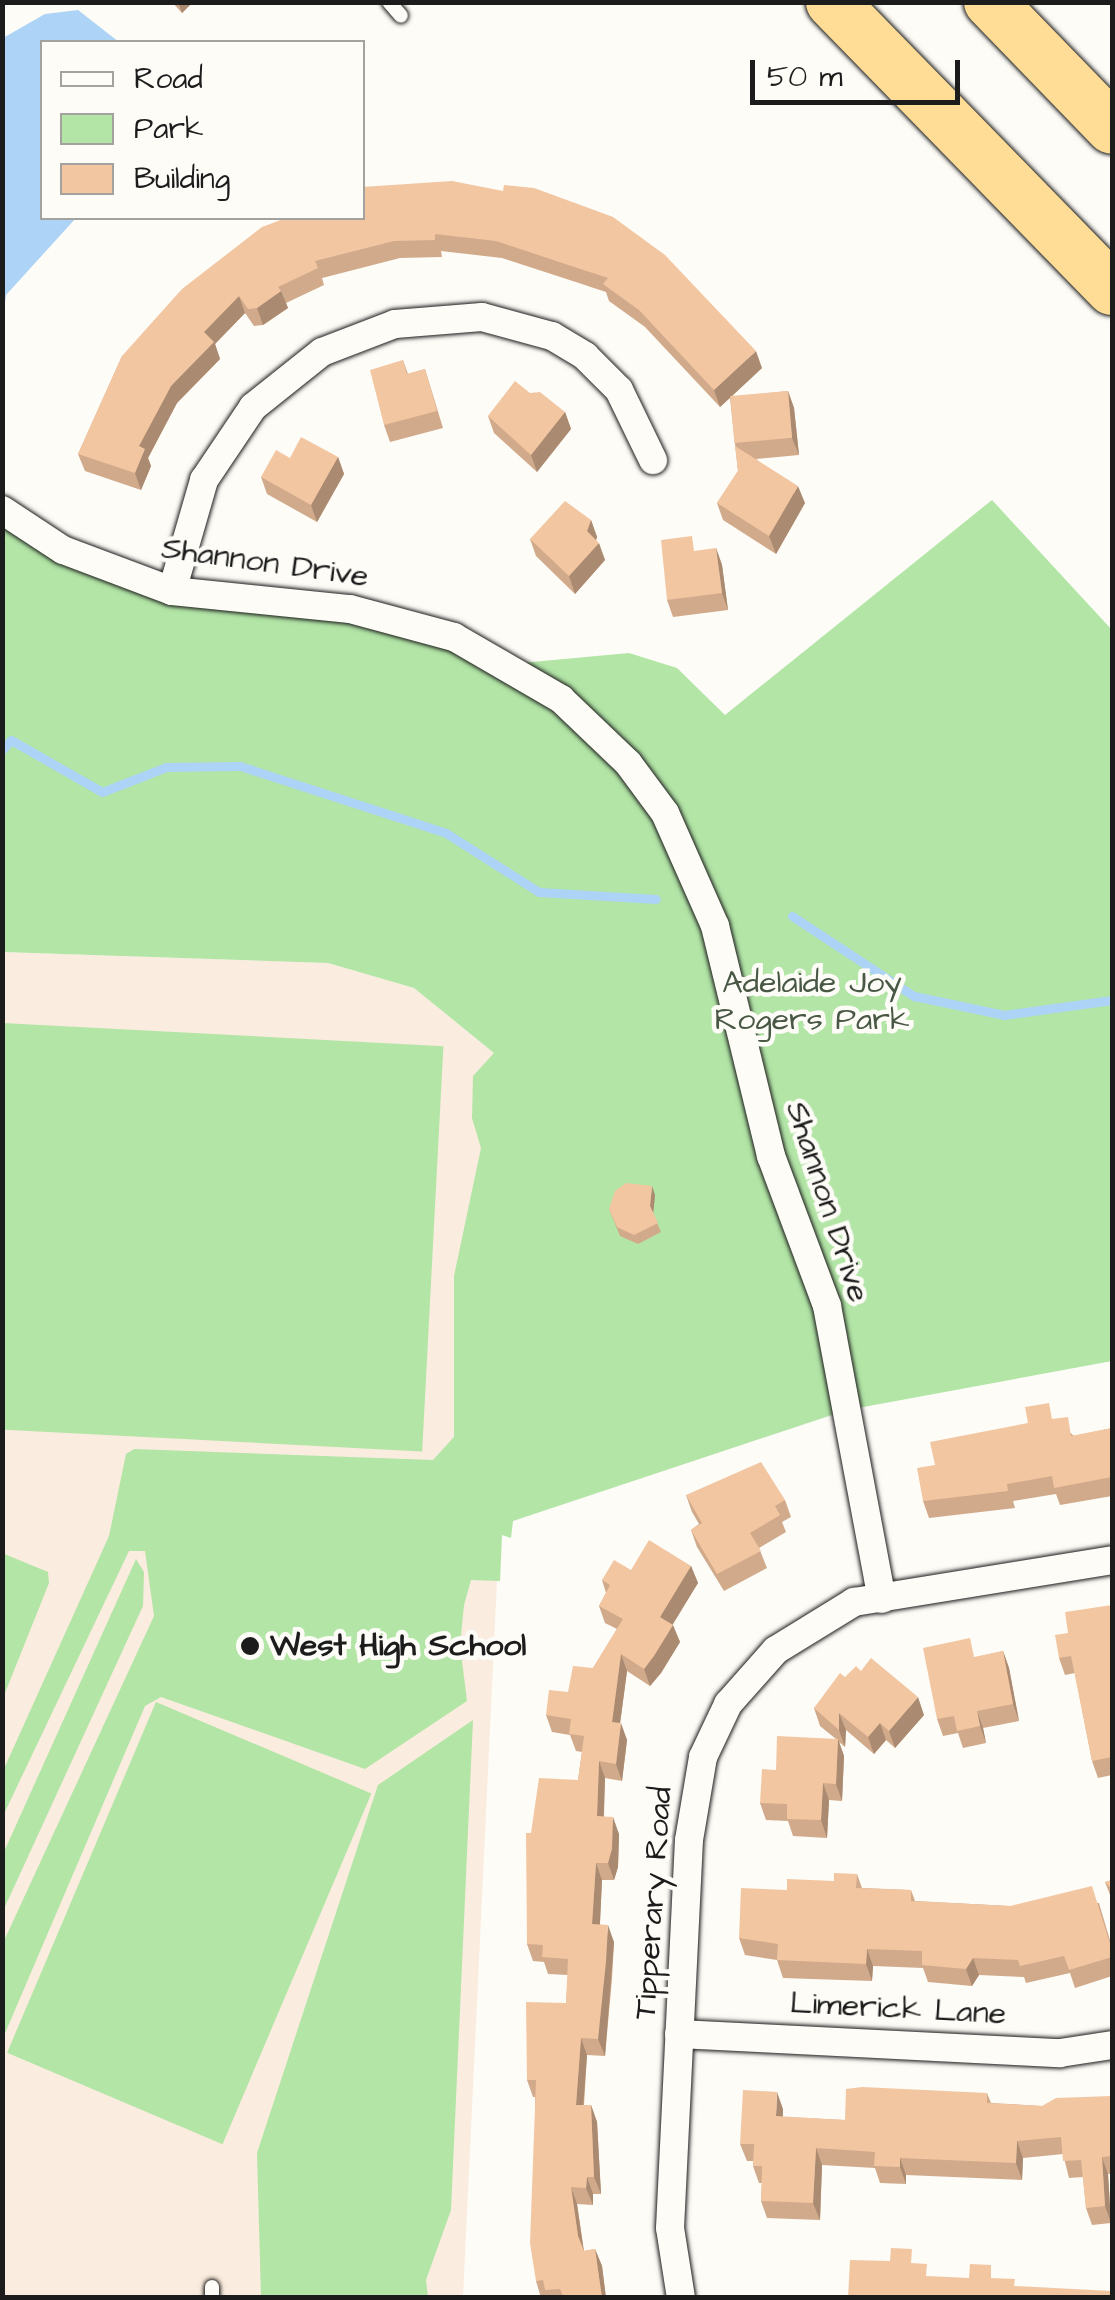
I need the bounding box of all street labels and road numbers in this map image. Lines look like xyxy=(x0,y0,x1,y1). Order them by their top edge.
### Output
street label: Shannon Drive xyxy=(159,529,371,597)
street label: Shannon Drive xyxy=(777,1097,877,1307)
street label: Tipperary Road xyxy=(627,1785,681,2021)
street label: Limerick Lane xyxy=(789,1984,1007,2034)

